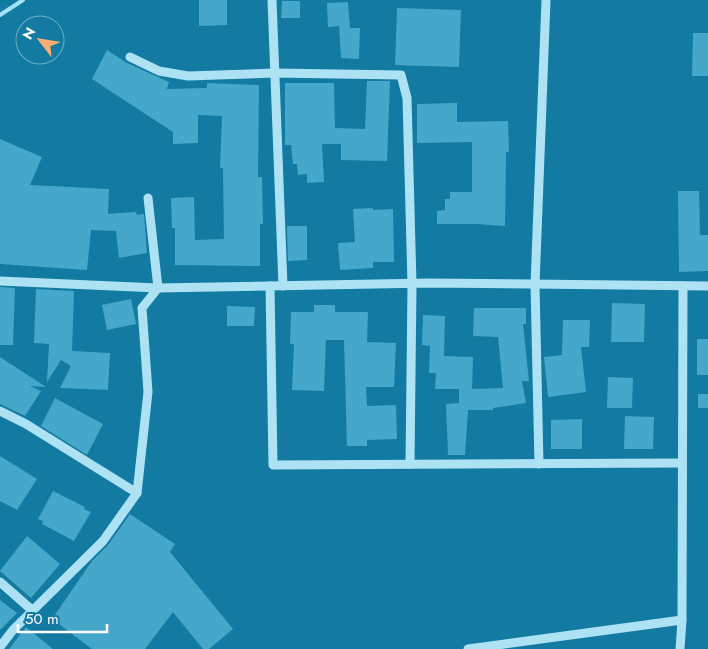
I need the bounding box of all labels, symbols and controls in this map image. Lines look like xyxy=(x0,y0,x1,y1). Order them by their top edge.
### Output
north arrow xyxy=(15,15,65,65)
text: N xyxy=(17,23,40,43)
scale bar xyxy=(18,602,106,634)
text: 50 m xyxy=(25,608,59,630)

